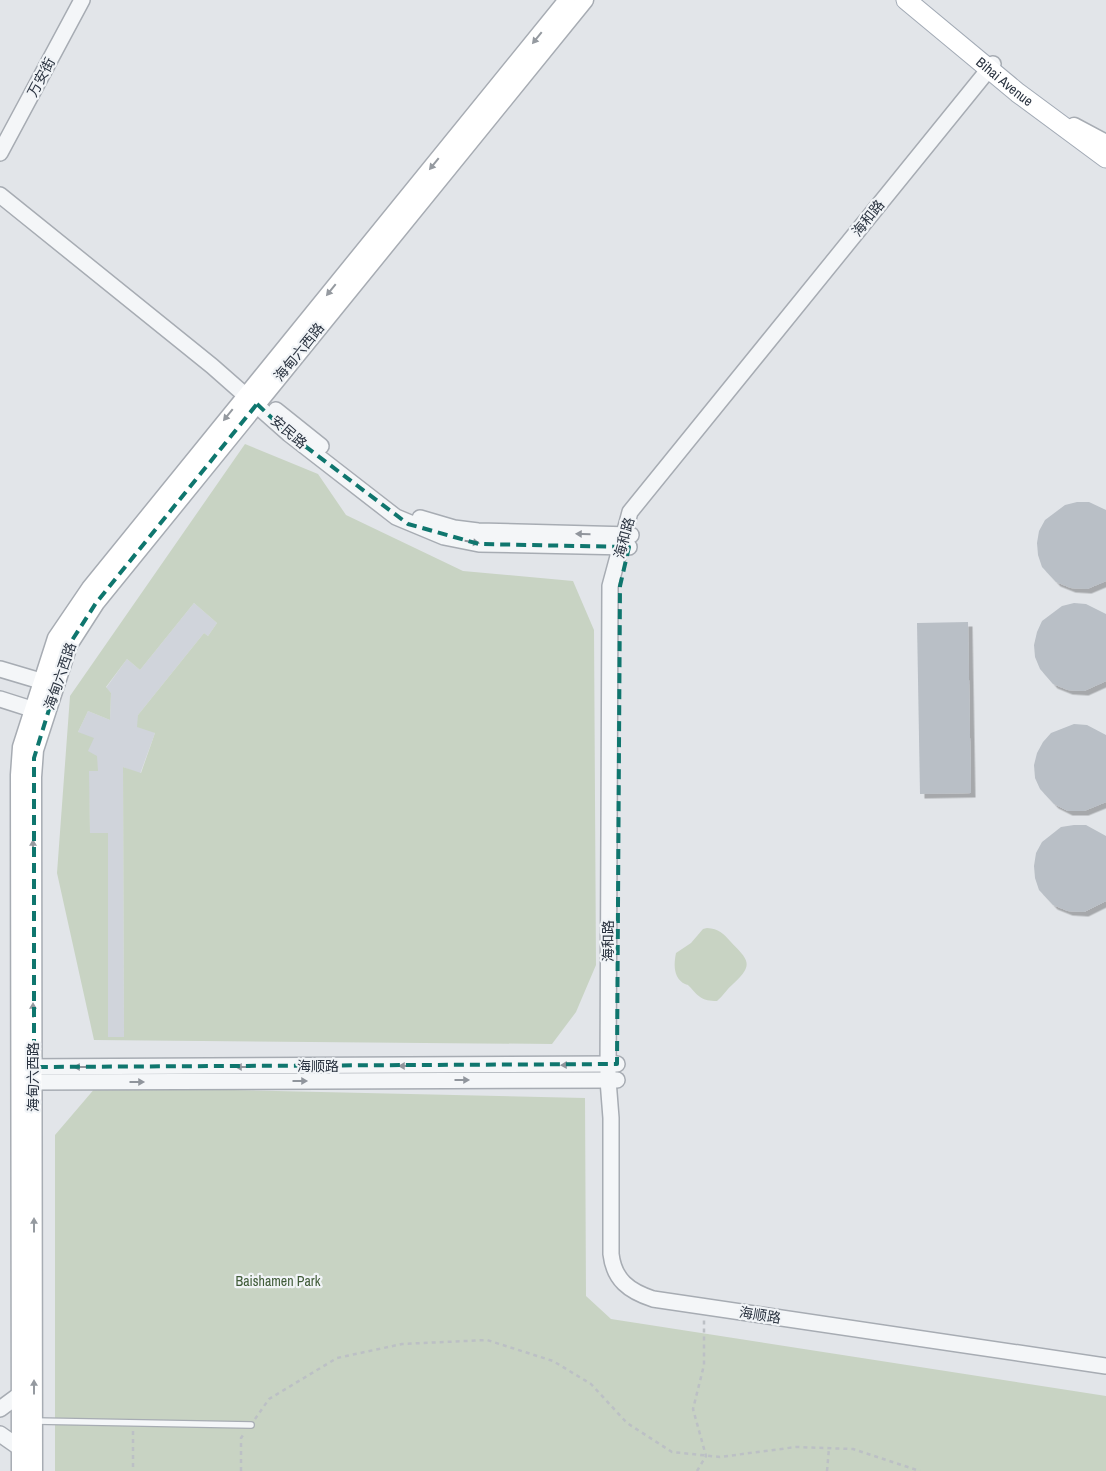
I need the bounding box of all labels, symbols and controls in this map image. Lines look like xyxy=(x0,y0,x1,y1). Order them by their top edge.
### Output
one-way arrow xyxy=(531,31,542,44)
street label: Bihai Avenue xyxy=(972,53,1037,110)
street label: 万安街 xyxy=(23,54,59,100)
one-way arrow xyxy=(428,157,439,170)
street label: 海和路 xyxy=(848,196,888,240)
one-way arrow xyxy=(326,283,337,296)
street label: 海甸六西路 xyxy=(270,319,328,385)
one-way arrow xyxy=(223,409,234,422)
street label: 安民路 xyxy=(267,411,311,453)
street label: 海和路 xyxy=(610,515,638,561)
one-way arrow xyxy=(574,530,590,538)
one-way arrow xyxy=(464,539,480,547)
street label: 海甸六西路 xyxy=(40,640,80,712)
one-way arrow xyxy=(29,839,37,855)
street label: 海和路 xyxy=(599,920,617,962)
one-way arrow xyxy=(29,1002,37,1018)
street label: 海甸六西路 xyxy=(24,1042,42,1112)
street label: 海顺路 xyxy=(297,1057,339,1075)
one-way arrow xyxy=(560,1061,576,1069)
one-way arrow xyxy=(398,1062,414,1070)
one-way arrow xyxy=(73,1063,89,1071)
one-way arrow xyxy=(235,1063,251,1071)
one-way arrow xyxy=(454,1076,470,1084)
one-way arrow xyxy=(292,1077,308,1085)
one-way arrow xyxy=(129,1078,145,1086)
one-way arrow xyxy=(30,1217,38,1233)
park label: Baishamen Park xyxy=(236,1272,321,1290)
street label: 海顺路 xyxy=(738,1303,782,1327)
one-way arrow xyxy=(30,1379,38,1395)

